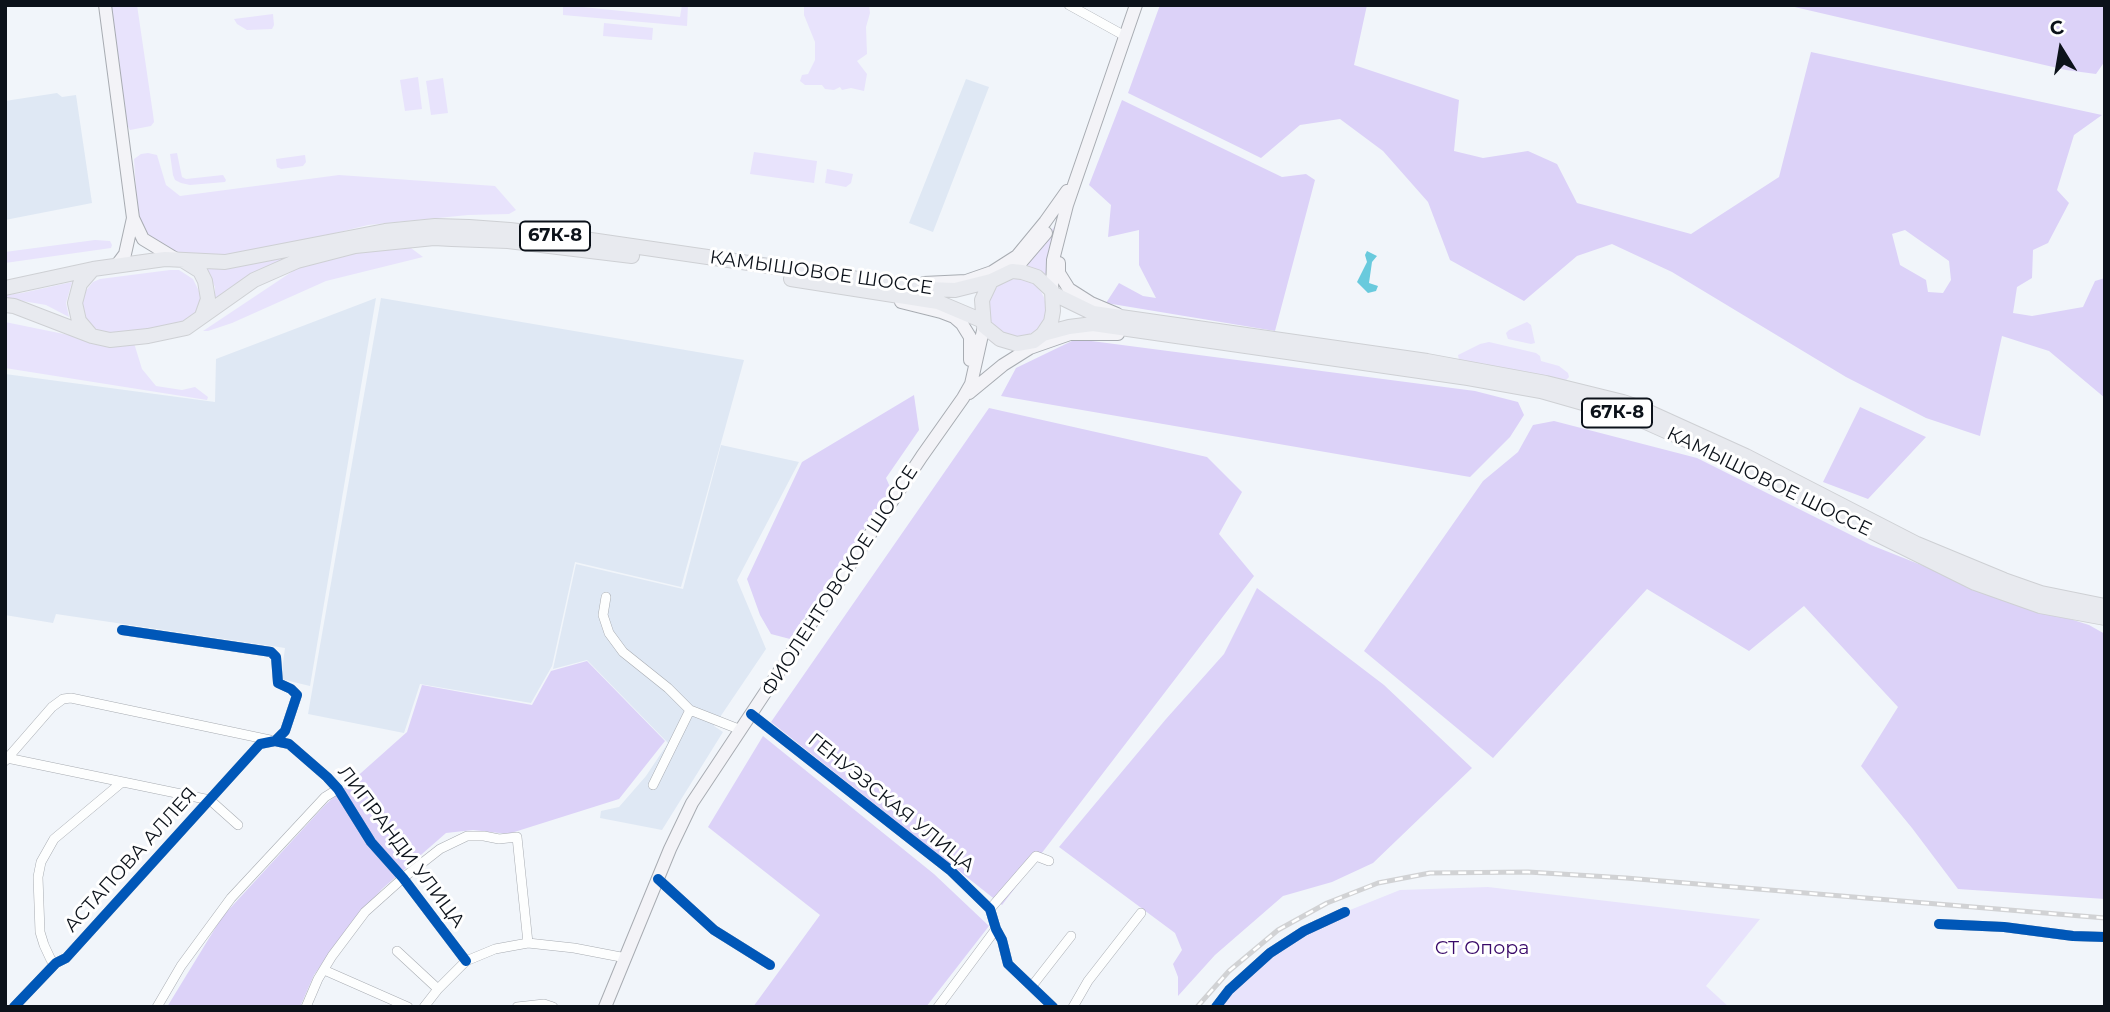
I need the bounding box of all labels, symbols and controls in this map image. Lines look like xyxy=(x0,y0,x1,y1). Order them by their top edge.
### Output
north arrow xyxy=(2026,14,2096,84)
text: С xyxy=(2048,15,2066,41)
road number: 67К-8 xyxy=(520,222,590,250)
street label: КАМЫШОВОЕ ШОССЕ xyxy=(708,246,934,300)
road number: 67К-8 xyxy=(1582,398,1652,428)
street label: КАМЫШОВОЕ ШОССЕ xyxy=(1663,423,1875,541)
street label: ФИОЛЕНТОВСКОЕ ШОССЕ xyxy=(757,462,923,700)
street label: ГЕНУЭЗСКАЯ УЛИЦА xyxy=(803,729,979,877)
street label: ЛИПРАНДИ УЛИЦА xyxy=(333,761,469,933)
street label: АСТАПОВА АЛЛЕЯ xyxy=(60,783,202,937)
park label: СТ Опора xyxy=(1435,937,1529,959)

